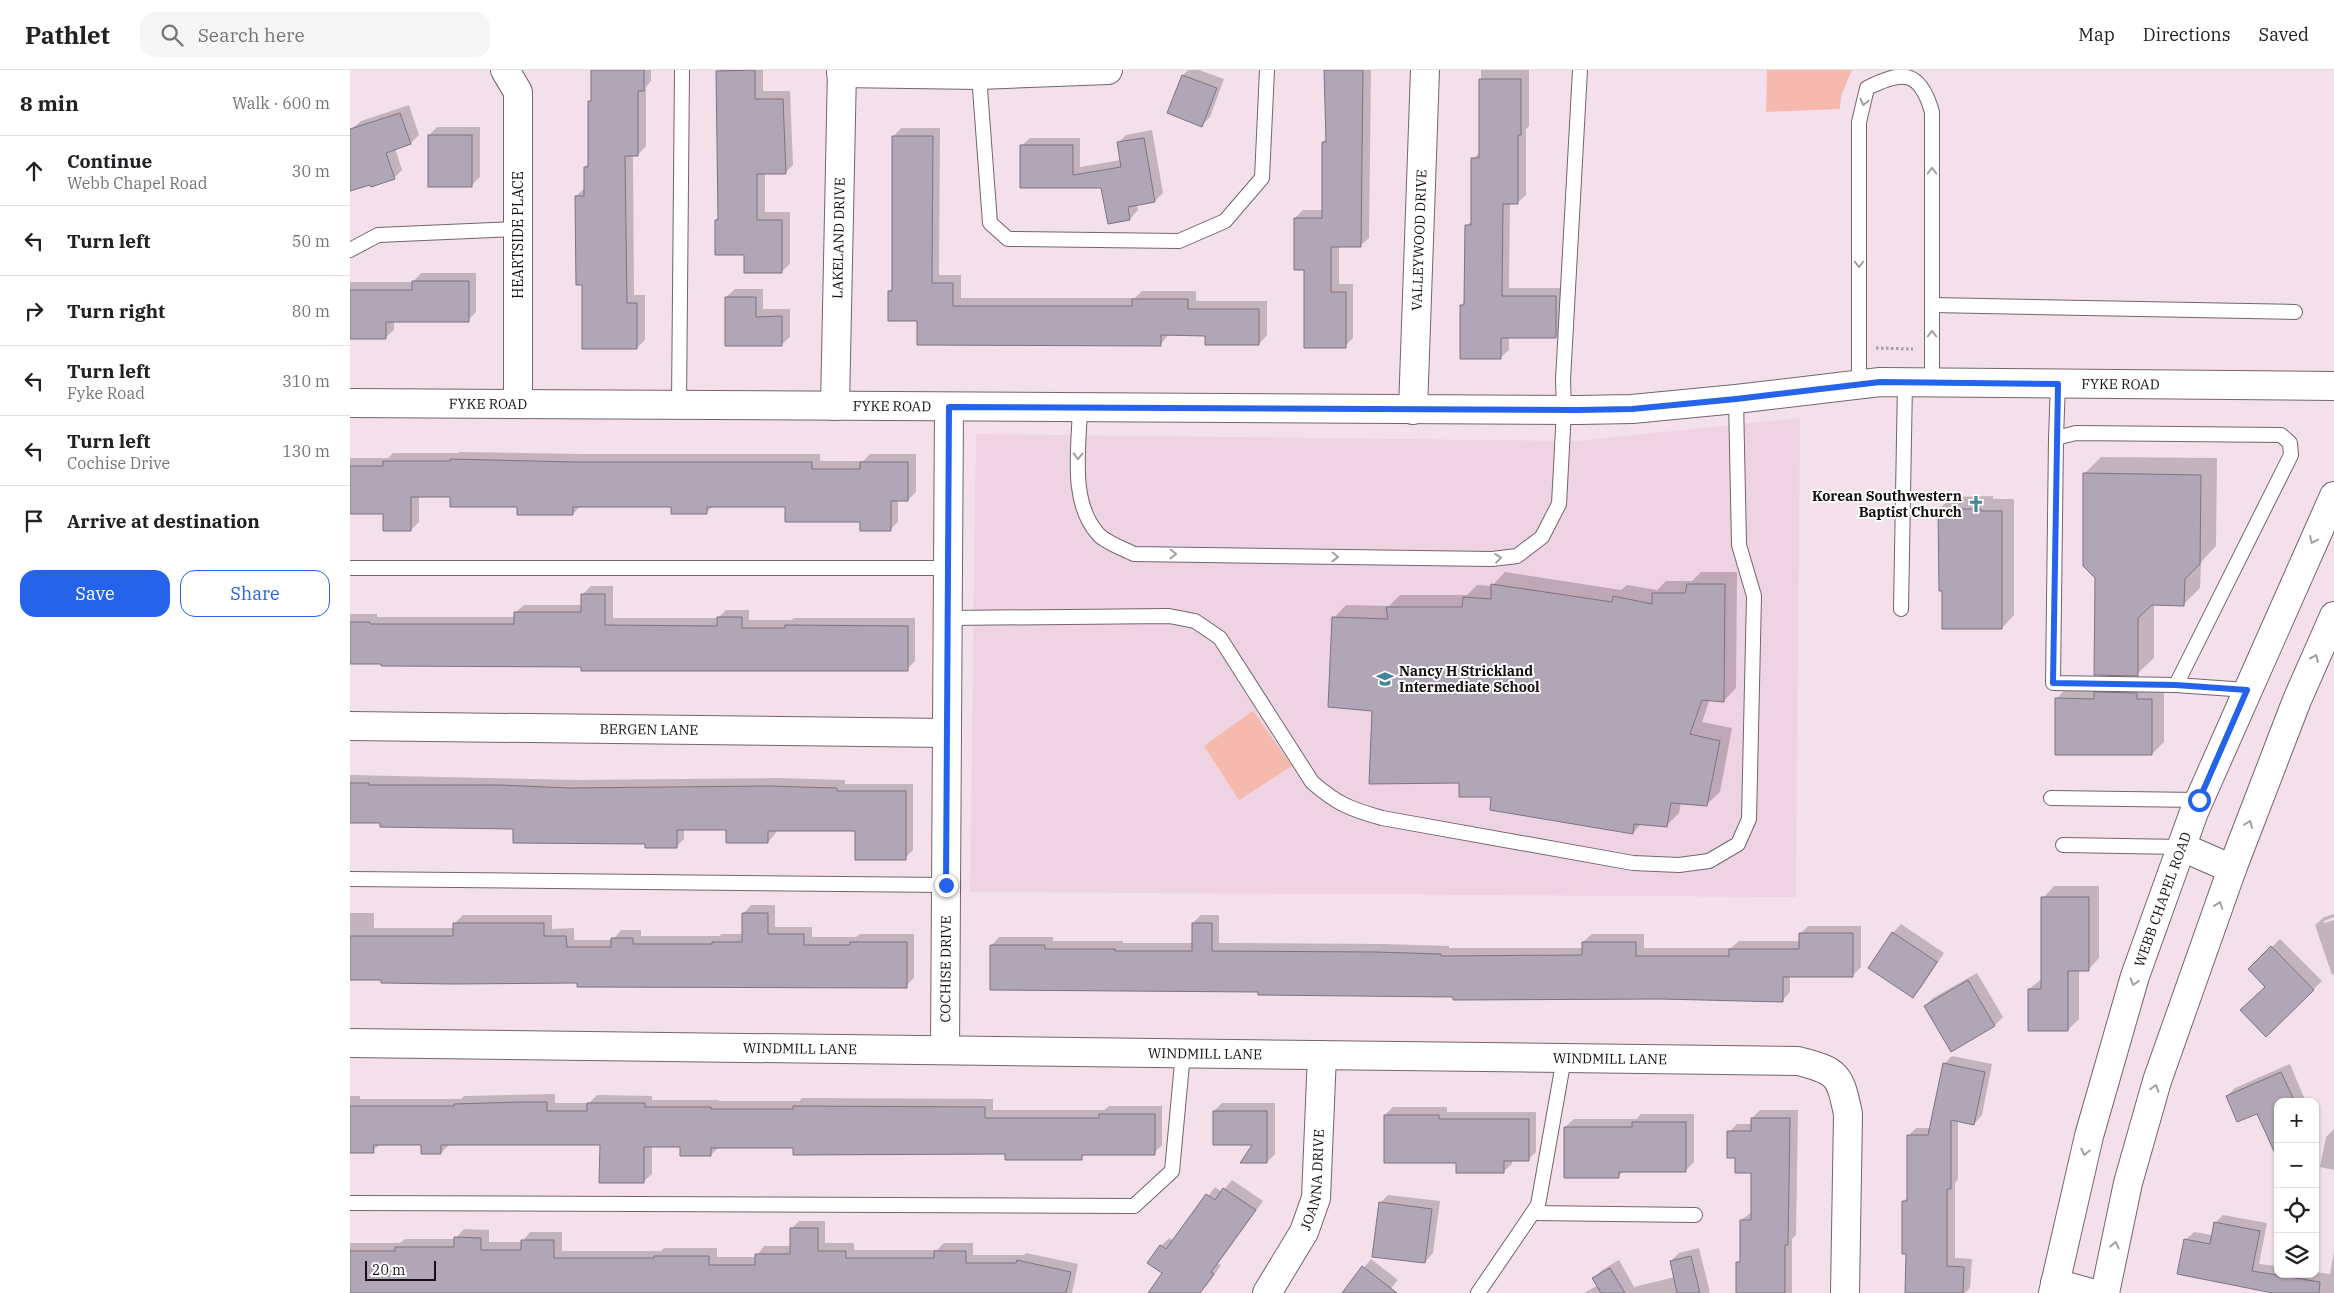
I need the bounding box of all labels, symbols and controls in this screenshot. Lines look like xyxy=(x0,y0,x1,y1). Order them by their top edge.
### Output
search box xyxy=(140,12,490,57)
text: Pathlet xyxy=(25,19,110,51)
icon: search xyxy=(158,21,186,49)
text: Search here xyxy=(198,23,305,47)
text: Map xyxy=(2078,23,2115,46)
text: Directions xyxy=(2143,23,2231,46)
text: Saved xyxy=(2259,23,2309,46)
text: 8 min xyxy=(20,89,79,117)
text: Walk · 600 m xyxy=(232,93,330,113)
one-way arrow xyxy=(1859,98,1870,107)
text: Continue xyxy=(67,149,152,173)
icon: ahead xyxy=(20,157,48,185)
text: 30 m xyxy=(292,161,330,181)
one-way arrow xyxy=(1927,167,1937,174)
street label: VALLEYWOOD DRIVE xyxy=(1408,169,1430,311)
street label: HEARTSIDE PLACE xyxy=(509,171,527,299)
text: Webb Chapel Road xyxy=(67,173,208,193)
street label: LAKELAND DRIVE xyxy=(828,177,849,299)
icon: left xyxy=(20,227,48,255)
text: Turn left xyxy=(67,229,150,253)
text: 50 m xyxy=(292,231,330,251)
one-way arrow xyxy=(1854,261,1864,269)
icon: right xyxy=(20,297,48,325)
text: Turn right xyxy=(67,299,165,323)
text: 80 m xyxy=(292,301,330,321)
one-way arrow xyxy=(1927,329,1937,337)
text: Turn left xyxy=(67,359,150,383)
icon: left xyxy=(20,367,48,395)
text: 310 m xyxy=(282,371,330,391)
street label: FYKE ROAD xyxy=(2081,375,2160,393)
text: Fyke Road xyxy=(67,383,145,403)
street label: FYKE ROAD xyxy=(449,395,527,413)
street label: FYKE ROAD xyxy=(853,397,931,415)
text: Turn left xyxy=(67,429,150,453)
icon: left xyxy=(20,437,48,465)
text: 130 m xyxy=(282,441,330,461)
text: Cochise Drive xyxy=(67,453,170,473)
one-way arrow xyxy=(1073,453,1084,461)
place label: Korean Southwestern Baptist Church xyxy=(1812,487,1962,521)
church icon: Korean Southwestern Baptist Church xyxy=(1966,494,1986,514)
icon: arrive xyxy=(20,507,48,535)
text: Arrive at destination xyxy=(67,509,260,533)
one-way arrow xyxy=(2309,535,2320,544)
one-way arrow xyxy=(1169,549,1177,560)
one-way arrow xyxy=(1332,552,1340,562)
one-way arrow xyxy=(1494,553,1502,564)
button: Save xyxy=(20,570,170,617)
button: Share xyxy=(180,570,330,617)
one-way arrow xyxy=(2309,654,2320,663)
place label: Nancy H Strickland Intermediate School xyxy=(1399,662,1540,696)
school or university icon: Nancy H Strickland Intermediate School xyxy=(1375,669,1395,689)
street label: BERGEN LANE xyxy=(599,720,699,739)
route start xyxy=(2188,789,2211,812)
one-way arrow xyxy=(2244,820,2254,828)
street label: WEBB CHAPEL ROAD xyxy=(2130,829,2195,969)
route end xyxy=(935,874,958,897)
one-way arrow xyxy=(2213,901,2223,910)
street label: COCHISE DRIVE xyxy=(936,915,955,1023)
one-way arrow xyxy=(2129,977,2139,986)
street label: WINDMILL LANE xyxy=(743,1039,857,1058)
street label: WINDMILL LANE xyxy=(1148,1044,1262,1063)
street label: WINDMILL LANE xyxy=(1553,1049,1667,1068)
one-way arrow xyxy=(2150,1084,2160,1093)
map controls xyxy=(2274,1098,2319,1278)
button: + xyxy=(2274,1098,2319,1143)
street label: JOANNA DRIVE xyxy=(1296,1129,1328,1233)
button: − xyxy=(2274,1143,2319,1188)
one-way arrow xyxy=(2080,1148,2091,1157)
button: locate xyxy=(2274,1188,2319,1233)
button: layers xyxy=(2274,1233,2319,1278)
one-way arrow xyxy=(2109,1241,2120,1250)
scale bar xyxy=(365,1258,436,1281)
text: 20 m xyxy=(372,1261,405,1279)

